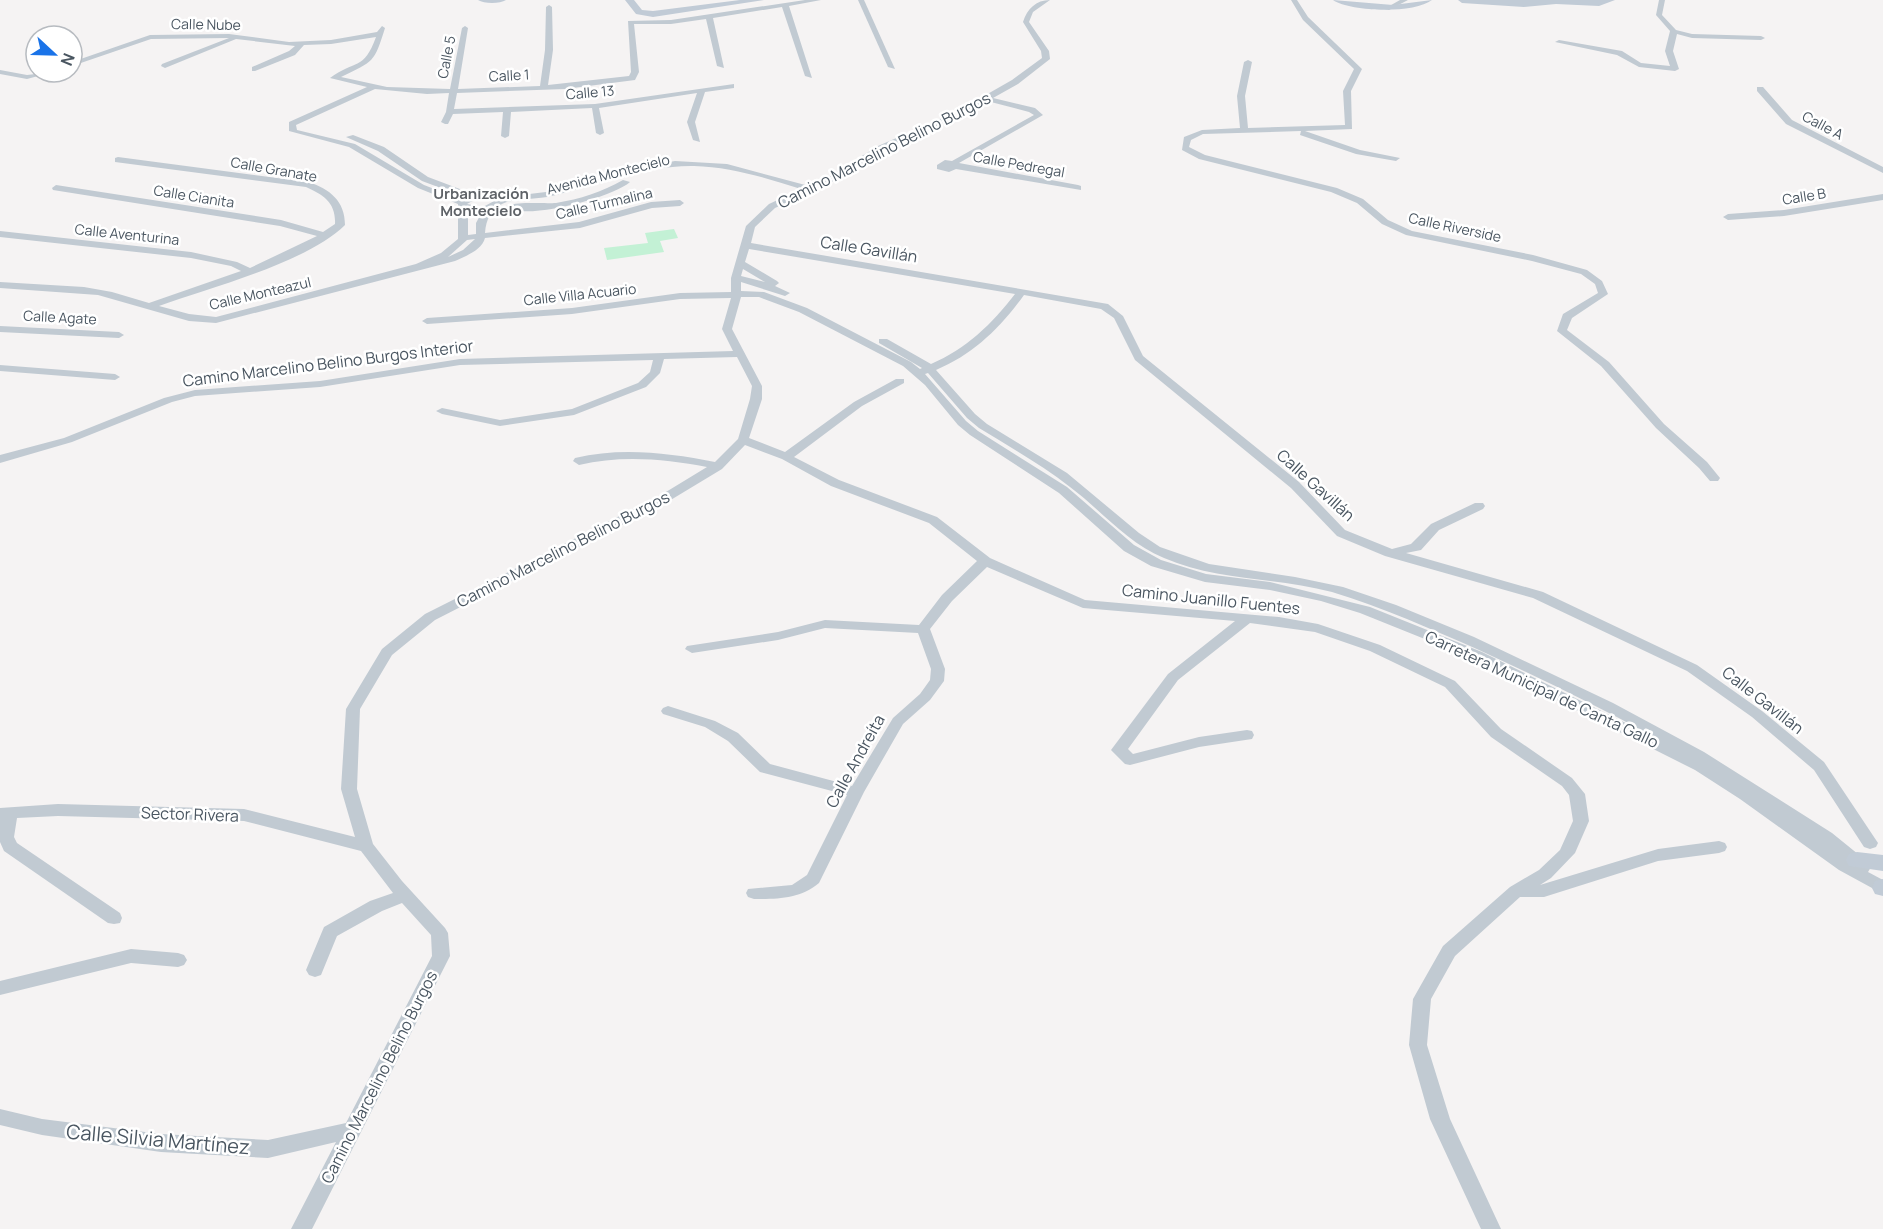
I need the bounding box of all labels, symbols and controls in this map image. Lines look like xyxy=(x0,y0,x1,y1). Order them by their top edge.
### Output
street label: Calle Nube xyxy=(171,14,241,34)
north arrow xyxy=(24,24,84,84)
street label: Calle 5 xyxy=(433,34,459,80)
text: N xyxy=(56,50,80,69)
street label: Calle 1 xyxy=(488,64,530,86)
street label: Calle 13 xyxy=(565,80,615,104)
street label: Camino Marcelino Belino Burgos xyxy=(774,87,994,213)
street label: Calle A xyxy=(1799,106,1847,144)
street label: Calle Pedregal xyxy=(972,147,1066,181)
street label: Avenida Montecielo xyxy=(545,150,671,198)
street label: Calle Granate xyxy=(229,152,319,186)
street label: Calle Cianita xyxy=(152,180,236,212)
district label: Urbanización Montecielo xyxy=(433,183,529,221)
street label: Calle Turmalina xyxy=(554,183,654,223)
street label: Calle B xyxy=(1781,183,1828,209)
street label: Calle Riverside xyxy=(1407,208,1503,246)
street label: Calle Aventurina xyxy=(74,219,180,249)
street label: Calle Gavillán xyxy=(819,230,919,268)
street label: Calle Monteazul xyxy=(207,272,313,314)
street label: Calle Villa Acuario xyxy=(523,279,637,309)
street label: Calle Agate xyxy=(23,306,97,328)
street label: Camino Marcelino Belino Burgos Interior xyxy=(181,334,475,392)
street label: Calle Gavillán xyxy=(1272,444,1360,526)
street label: Camino Marcelino Belino Burgos xyxy=(453,486,673,612)
street label: Camino Juanillo Fuentes xyxy=(1121,579,1301,619)
street label: Carretera Municipal de Canta Gallo xyxy=(1422,625,1662,753)
street label: Calle Gavillán xyxy=(1718,661,1808,739)
street label: Calle Andreíta xyxy=(820,710,890,812)
street label: Sector Rivera xyxy=(141,801,239,827)
street label: Camino Marcelino Belino Burgos xyxy=(316,967,442,1187)
street label: Calle Silvia Martínez xyxy=(65,1118,251,1160)

